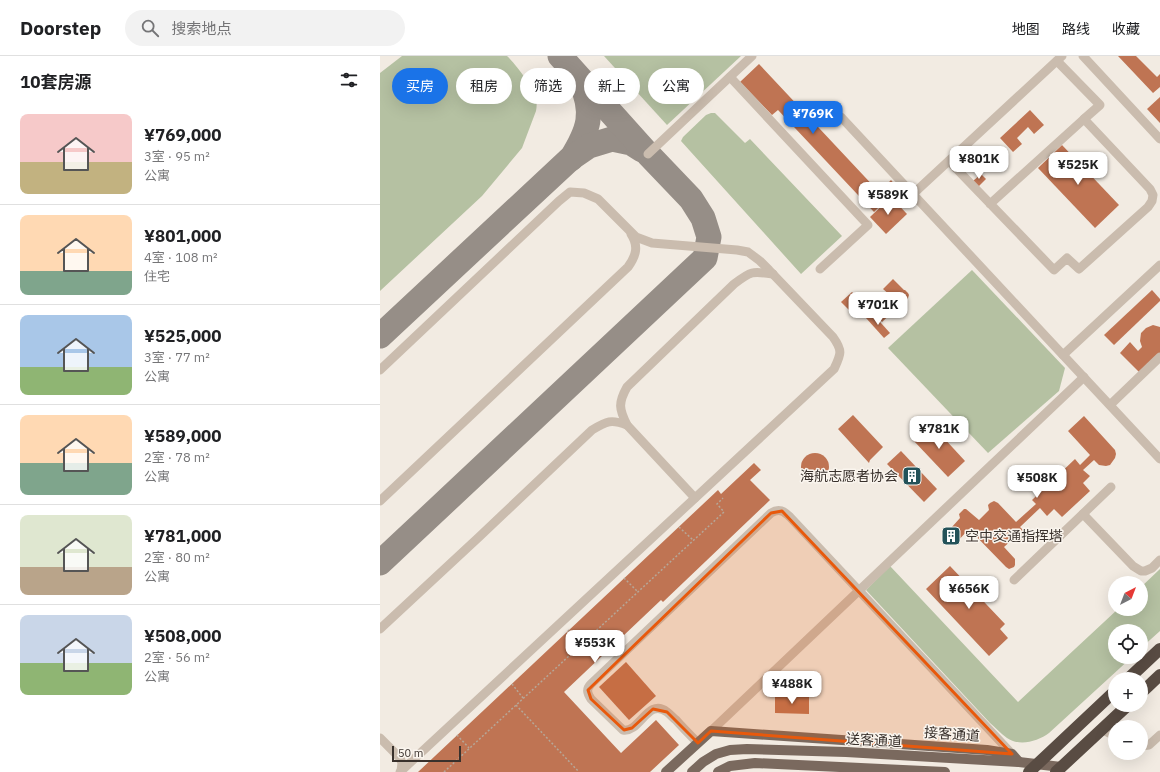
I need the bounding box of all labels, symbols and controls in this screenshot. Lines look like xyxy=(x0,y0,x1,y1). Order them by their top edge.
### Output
search box xyxy=(125,10,405,46)
text: Doorstep xyxy=(20,16,101,40)
icon: search xyxy=(139,17,161,39)
text: 搜索地点 xyxy=(171,19,231,38)
text: 地图 xyxy=(1012,20,1040,38)
text: 路线 xyxy=(1062,20,1090,38)
text: 收藏 xyxy=(1112,20,1140,38)
chip: 买房 xyxy=(392,68,448,104)
chip: 租房 xyxy=(456,68,512,104)
chip: 筛选 xyxy=(520,68,576,104)
chip: 新上 xyxy=(584,68,640,104)
chip: 公寓 xyxy=(648,68,704,104)
icon: filters xyxy=(338,69,360,91)
text: 10套房源 xyxy=(20,71,91,93)
pin: ¥769K xyxy=(785,101,841,135)
text: ¥769K xyxy=(793,105,833,122)
text: ¥769,000 xyxy=(144,124,222,146)
icon: home xyxy=(52,130,100,178)
pin: ¥801K xyxy=(951,146,1007,180)
text: 3室 · 95 m² xyxy=(144,148,210,165)
text: ¥801K xyxy=(959,150,999,167)
pin: ¥525K xyxy=(1050,152,1106,186)
text: ¥525K xyxy=(1058,156,1098,173)
text: 公寓 xyxy=(144,167,170,184)
pin: ¥589K xyxy=(860,182,916,216)
text: ¥589K xyxy=(868,186,908,203)
text: ¥801,000 xyxy=(144,225,222,247)
icon: home xyxy=(52,231,100,279)
text: 4室 · 108 m² xyxy=(144,249,218,266)
text: 住宅 xyxy=(144,268,170,285)
pin: ¥701K xyxy=(850,292,906,326)
text: ¥701K xyxy=(858,296,898,313)
text: ¥525,000 xyxy=(144,325,222,347)
icon: home xyxy=(52,331,100,379)
text: 3室 · 77 m² xyxy=(144,349,210,366)
text: 公寓 xyxy=(144,368,170,385)
pin: ¥781K xyxy=(911,416,967,450)
text: ¥781K xyxy=(919,420,959,437)
text: ¥589,000 xyxy=(144,425,222,447)
icon: home xyxy=(52,431,100,479)
text: 2室 · 78 m² xyxy=(144,449,210,466)
building icon: 海航志愿者协会 xyxy=(901,465,923,487)
pin: ¥508K xyxy=(1009,465,1065,499)
place label: 海航志愿者协会 xyxy=(800,467,898,485)
text: 公寓 xyxy=(144,468,170,485)
text: ¥508K xyxy=(1017,469,1057,486)
text: ¥781,000 xyxy=(144,525,222,547)
building icon: 空中交通指挥塔 xyxy=(940,525,962,547)
place label: 空中交通指挥塔 xyxy=(965,527,1063,545)
icon: home xyxy=(52,531,100,579)
text: 2室 · 80 m² xyxy=(144,549,210,566)
text: 公寓 xyxy=(144,568,170,585)
pin: ¥656K xyxy=(941,576,997,610)
north arrow xyxy=(1108,576,1148,616)
map controls xyxy=(1108,576,1148,760)
text: ¥656K xyxy=(949,580,989,597)
button: locate xyxy=(1108,624,1148,664)
text: ¥508,000 xyxy=(144,625,222,647)
pin: ¥553K xyxy=(567,630,623,664)
icon: home xyxy=(52,631,100,679)
text: ¥553K xyxy=(575,634,615,651)
text: 2室 · 56 m² xyxy=(144,649,210,666)
text: 公寓 xyxy=(144,668,170,685)
pin: ¥488K xyxy=(764,671,820,705)
button: + xyxy=(1108,672,1148,712)
text: ¥488K xyxy=(772,675,812,692)
button: − xyxy=(1108,720,1148,760)
street label: 接客通道 xyxy=(923,723,981,745)
street label: 送客通道 xyxy=(846,730,902,750)
scale bar xyxy=(392,744,461,763)
text: 50 m xyxy=(398,746,423,760)

